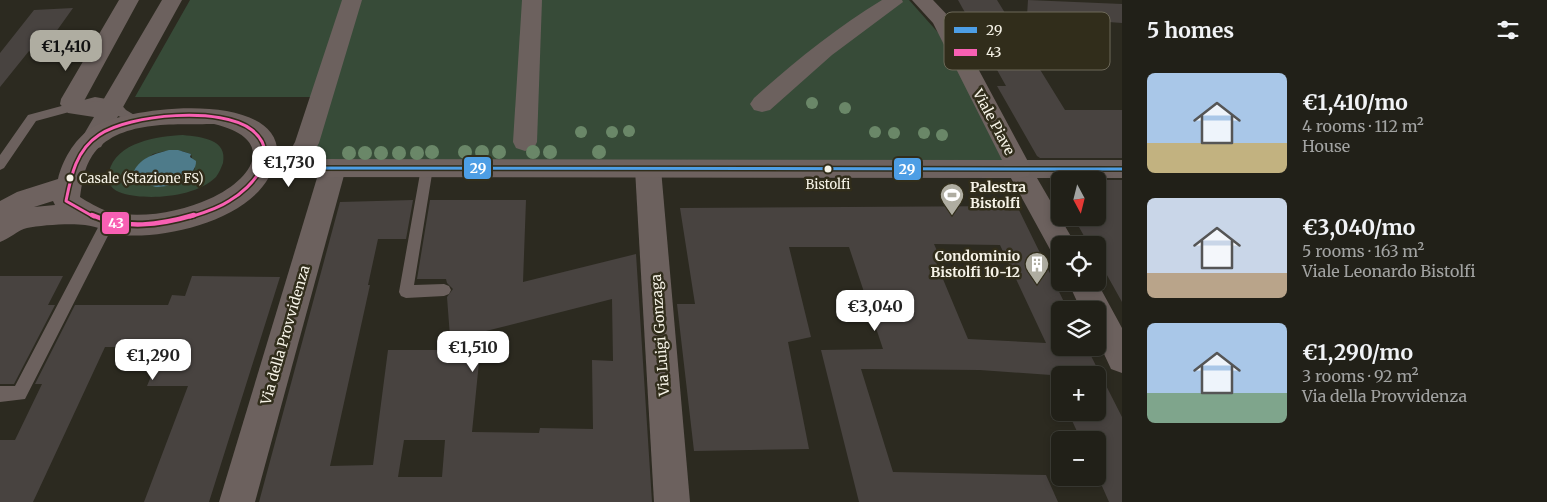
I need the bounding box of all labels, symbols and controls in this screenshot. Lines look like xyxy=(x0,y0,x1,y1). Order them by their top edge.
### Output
legend xyxy=(944,12,1110,70)
icon: filters xyxy=(1494,16,1522,44)
text: 5 homes xyxy=(1147,17,1234,44)
text: 29 xyxy=(986,21,1002,39)
pin: €1,410 xyxy=(25,30,107,72)
text: €1,410 xyxy=(41,36,91,56)
text: 43 xyxy=(986,43,1001,61)
street label: Viale Piave xyxy=(969,85,1019,158)
text: €1,410/mo xyxy=(1302,89,1408,116)
icon: home xyxy=(1187,93,1247,153)
text: 4 rooms · 112 m² xyxy=(1302,116,1424,136)
text: House xyxy=(1302,136,1350,156)
pin: €1,730 xyxy=(248,146,330,188)
text: €1,730 xyxy=(263,152,315,172)
line badge: 29 xyxy=(463,156,492,180)
line badge: 29 xyxy=(893,157,922,181)
text: 29 xyxy=(470,159,486,177)
text: 29 xyxy=(899,160,915,178)
marker: Bistolfi xyxy=(823,164,833,174)
place label: Casale (Stazione FS) xyxy=(79,170,204,187)
north arrow xyxy=(1051,171,1106,226)
map controls xyxy=(1051,171,1106,486)
marker: Casale (Stazione FS) xyxy=(65,173,75,183)
place label: Bistolfi xyxy=(806,176,851,193)
place label: Palestra Bistolfi xyxy=(970,178,1026,212)
sports icon: Palestra Bistolfi xyxy=(939,182,965,216)
line badge: 43 xyxy=(101,211,130,235)
text: 43 xyxy=(108,214,124,232)
text: €3,040/mo xyxy=(1302,214,1415,241)
icon: home xyxy=(1187,218,1247,278)
button: locate xyxy=(1051,236,1106,291)
text: 5 rooms · 163 m² xyxy=(1302,241,1424,261)
place label: Condominio Bistolfi 10-12 xyxy=(931,247,1020,281)
building icon: Condominio Bistolfi 10-12 xyxy=(1024,251,1050,285)
text: Viale Leonardo Bistolfi xyxy=(1302,261,1476,281)
street label: Via della Provvidenza xyxy=(256,263,314,408)
street label: Via Luigi Gonzaga xyxy=(647,273,673,397)
pin: €3,040 xyxy=(834,290,916,332)
text: €3,040 xyxy=(847,296,903,316)
button: layers xyxy=(1051,301,1106,356)
pin: €1,510 xyxy=(432,330,514,373)
text: €1,510 xyxy=(448,337,498,357)
pin: €1,290 xyxy=(112,338,194,381)
text: €1,290/mo xyxy=(1302,339,1413,366)
icon: home xyxy=(1187,343,1247,403)
text: €1,290 xyxy=(126,345,180,365)
button: + xyxy=(1051,366,1106,421)
text: 3 rooms · 92 m² xyxy=(1302,366,1418,386)
text: Via della Provvidenza xyxy=(1302,386,1467,406)
button: − xyxy=(1051,431,1106,486)

